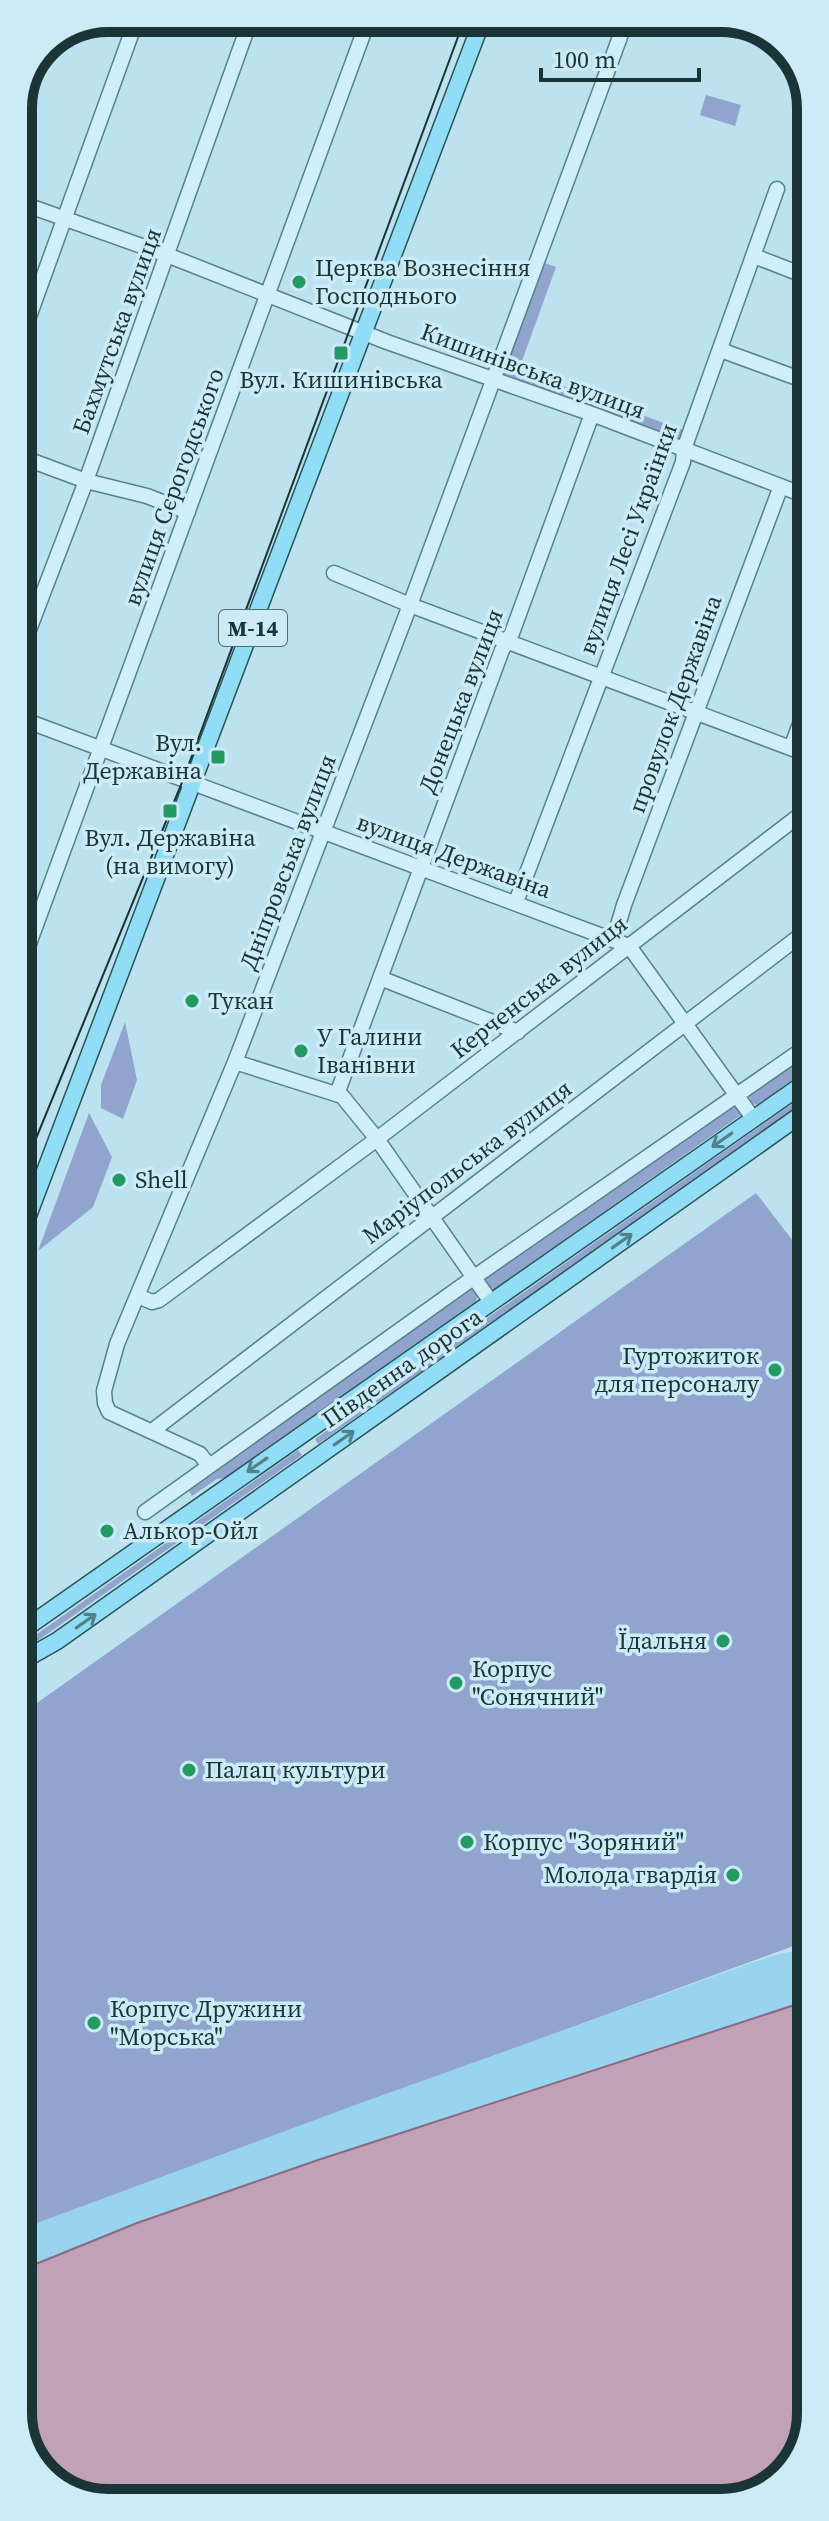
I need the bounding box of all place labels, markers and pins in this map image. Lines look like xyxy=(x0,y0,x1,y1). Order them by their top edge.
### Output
place label: Церква Вознесіння Господнього xyxy=(315,251,531,312)
marker: Церква Вознесіння Господнього xyxy=(290,273,308,291)
marker: Вул. Кишинівська xyxy=(332,344,350,362)
place label: Вул. Кишинівська xyxy=(239,363,444,396)
place label: Вул. Державіна xyxy=(83,726,203,787)
marker: Вул. Державіна xyxy=(209,748,227,766)
marker: Вул. Державіна (на вимогу) xyxy=(161,802,179,820)
place label: Вул. Державіна (на вимогу) xyxy=(84,821,256,882)
place label: Тукан xyxy=(208,984,274,1017)
marker: Тукан xyxy=(183,992,201,1010)
place label: У Галини Іванівни xyxy=(317,1020,422,1081)
marker: У Галини Іванівни xyxy=(292,1042,310,1060)
place label: Shell xyxy=(135,1163,188,1196)
marker: Shell xyxy=(110,1171,128,1189)
place label: Гуртожиток для персоналу xyxy=(595,1339,760,1400)
marker: Гуртожиток для персоналу xyxy=(766,1361,784,1379)
place label: Алькор-Ойл xyxy=(123,1514,259,1547)
marker: Алькор-Ойл xyxy=(98,1522,116,1540)
place label: Їдальня xyxy=(618,1624,707,1657)
marker: Їдальня xyxy=(714,1632,732,1650)
place label: Корпус "Сонячний" xyxy=(472,1652,603,1713)
marker: Корпус "Сонячний" xyxy=(447,1674,465,1692)
place label: Палац культури xyxy=(205,1753,386,1786)
marker: Палац культури xyxy=(180,1761,198,1779)
place label: Корпус "Зоряний" xyxy=(483,1825,684,1858)
marker: Корпус "Зоряний" xyxy=(458,1833,476,1851)
place label: Молода гвардія xyxy=(544,1858,717,1891)
marker: Молода гвардія xyxy=(724,1866,742,1884)
place label: Корпус Дружини "Морська" xyxy=(110,1992,302,2053)
marker: Корпус Дружини "Морська" xyxy=(85,2014,103,2032)

